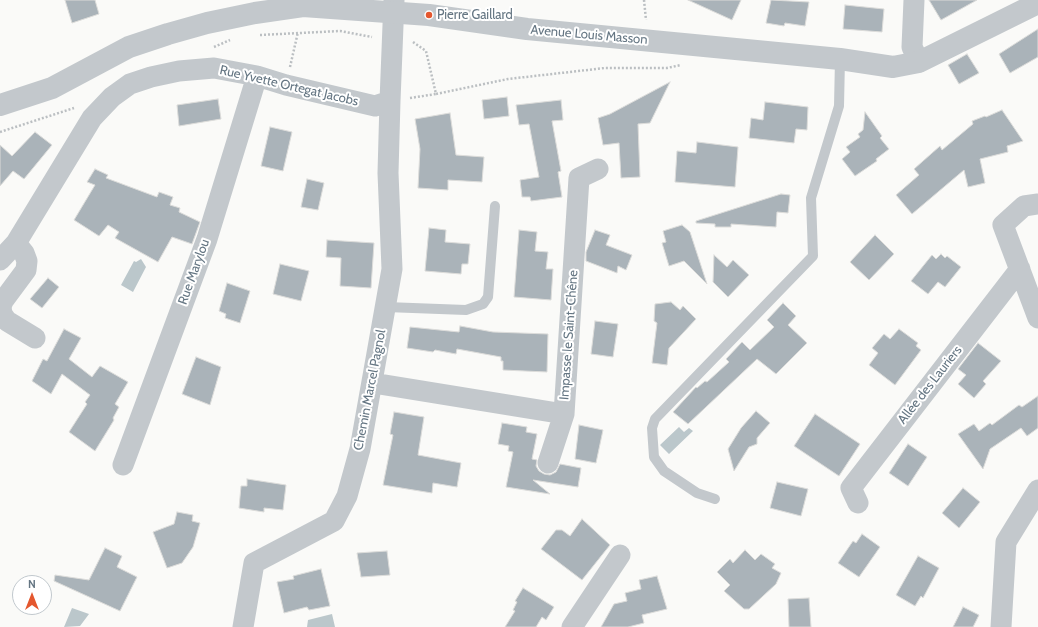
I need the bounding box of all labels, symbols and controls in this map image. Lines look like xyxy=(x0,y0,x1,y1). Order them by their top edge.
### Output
place label: Pierre Gaillard xyxy=(437,7,513,23)
marker: Pierre Gaillard xyxy=(424,10,434,20)
street label: Avenue Louis Masson xyxy=(530,22,648,48)
street label: Rue Yvette Ortegat Jacobs xyxy=(218,62,360,110)
street label: Rue Marylou xyxy=(175,237,213,307)
street label: Impasse le Saint-Chêne xyxy=(557,269,581,401)
street label: Chemin Marcel Pagnol xyxy=(351,328,389,452)
street label: Allée des Lauriers xyxy=(895,343,965,427)
north arrow xyxy=(12,575,52,615)
text: N xyxy=(28,577,36,591)

